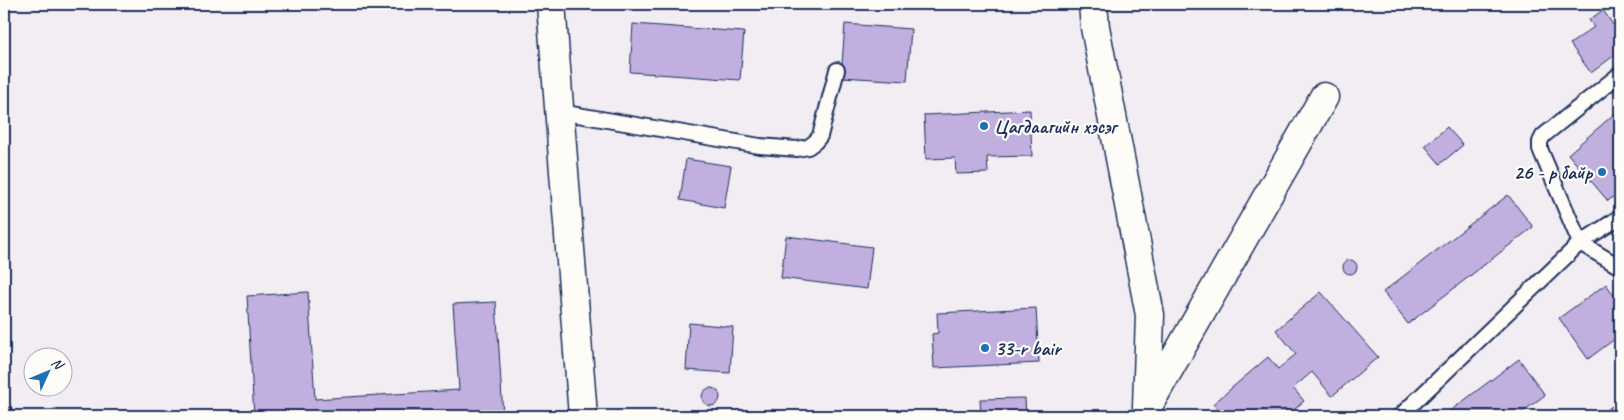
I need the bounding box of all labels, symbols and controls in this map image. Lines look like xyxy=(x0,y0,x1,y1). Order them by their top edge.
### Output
place label: Цагдаагийн хэсэг xyxy=(994,114,1119,139)
marker: Цагдаагийн хэсэг xyxy=(978,120,990,132)
place label: 26 - р байр xyxy=(1514,160,1593,185)
marker: 26 - р байр xyxy=(1596,166,1608,178)
place label: 33-r bair xyxy=(995,336,1063,361)
marker: 33-r bair xyxy=(979,342,991,354)
north arrow xyxy=(22,348,72,398)
text: N xyxy=(48,354,68,374)

